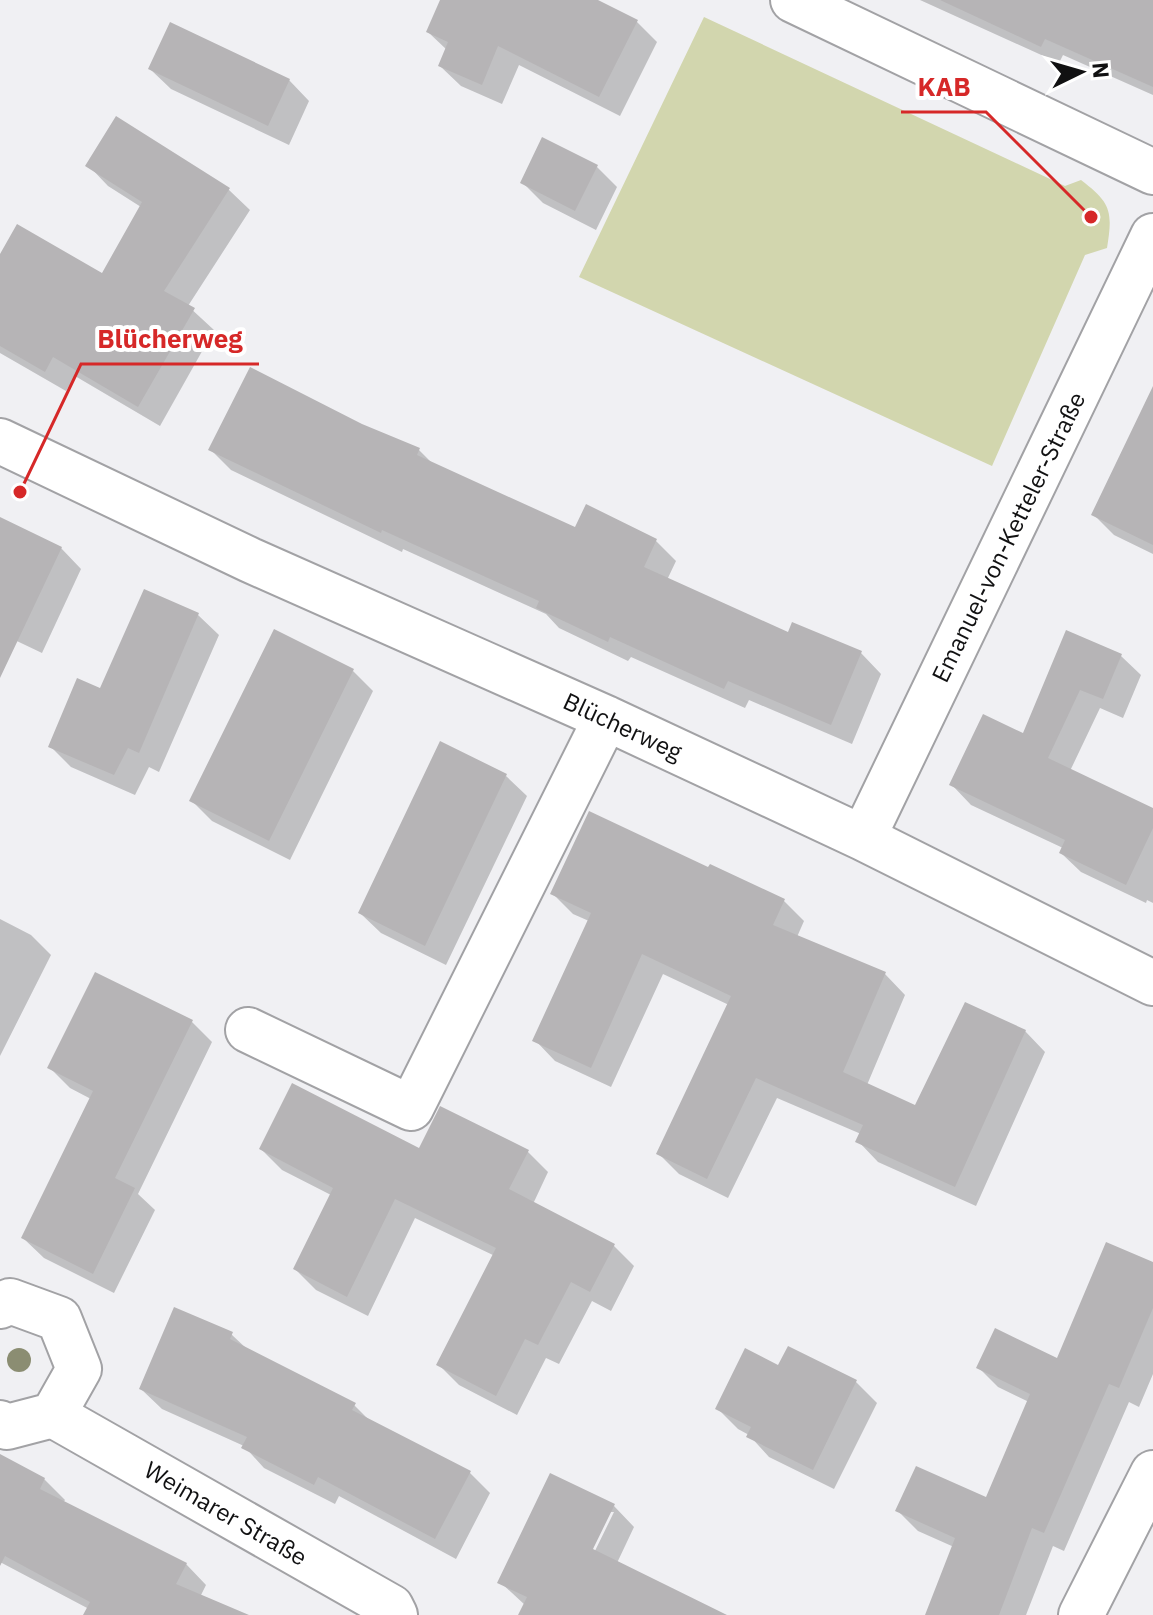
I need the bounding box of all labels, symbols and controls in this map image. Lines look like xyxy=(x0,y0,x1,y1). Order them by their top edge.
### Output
north arrow xyxy=(1041,32,1121,112)
text: N xyxy=(1086,61,1117,79)
callout: KAB xyxy=(901,62,986,112)
text: KAB xyxy=(917,69,971,103)
callout: Blücherweg xyxy=(81,314,259,364)
text: Blücherweg xyxy=(97,321,243,355)
street label: Emanuel-von-Ketteler-Straße xyxy=(924,387,1092,687)
street label: Blücherweg xyxy=(558,684,688,768)
street label: Weimarer Straße xyxy=(139,1453,313,1573)

